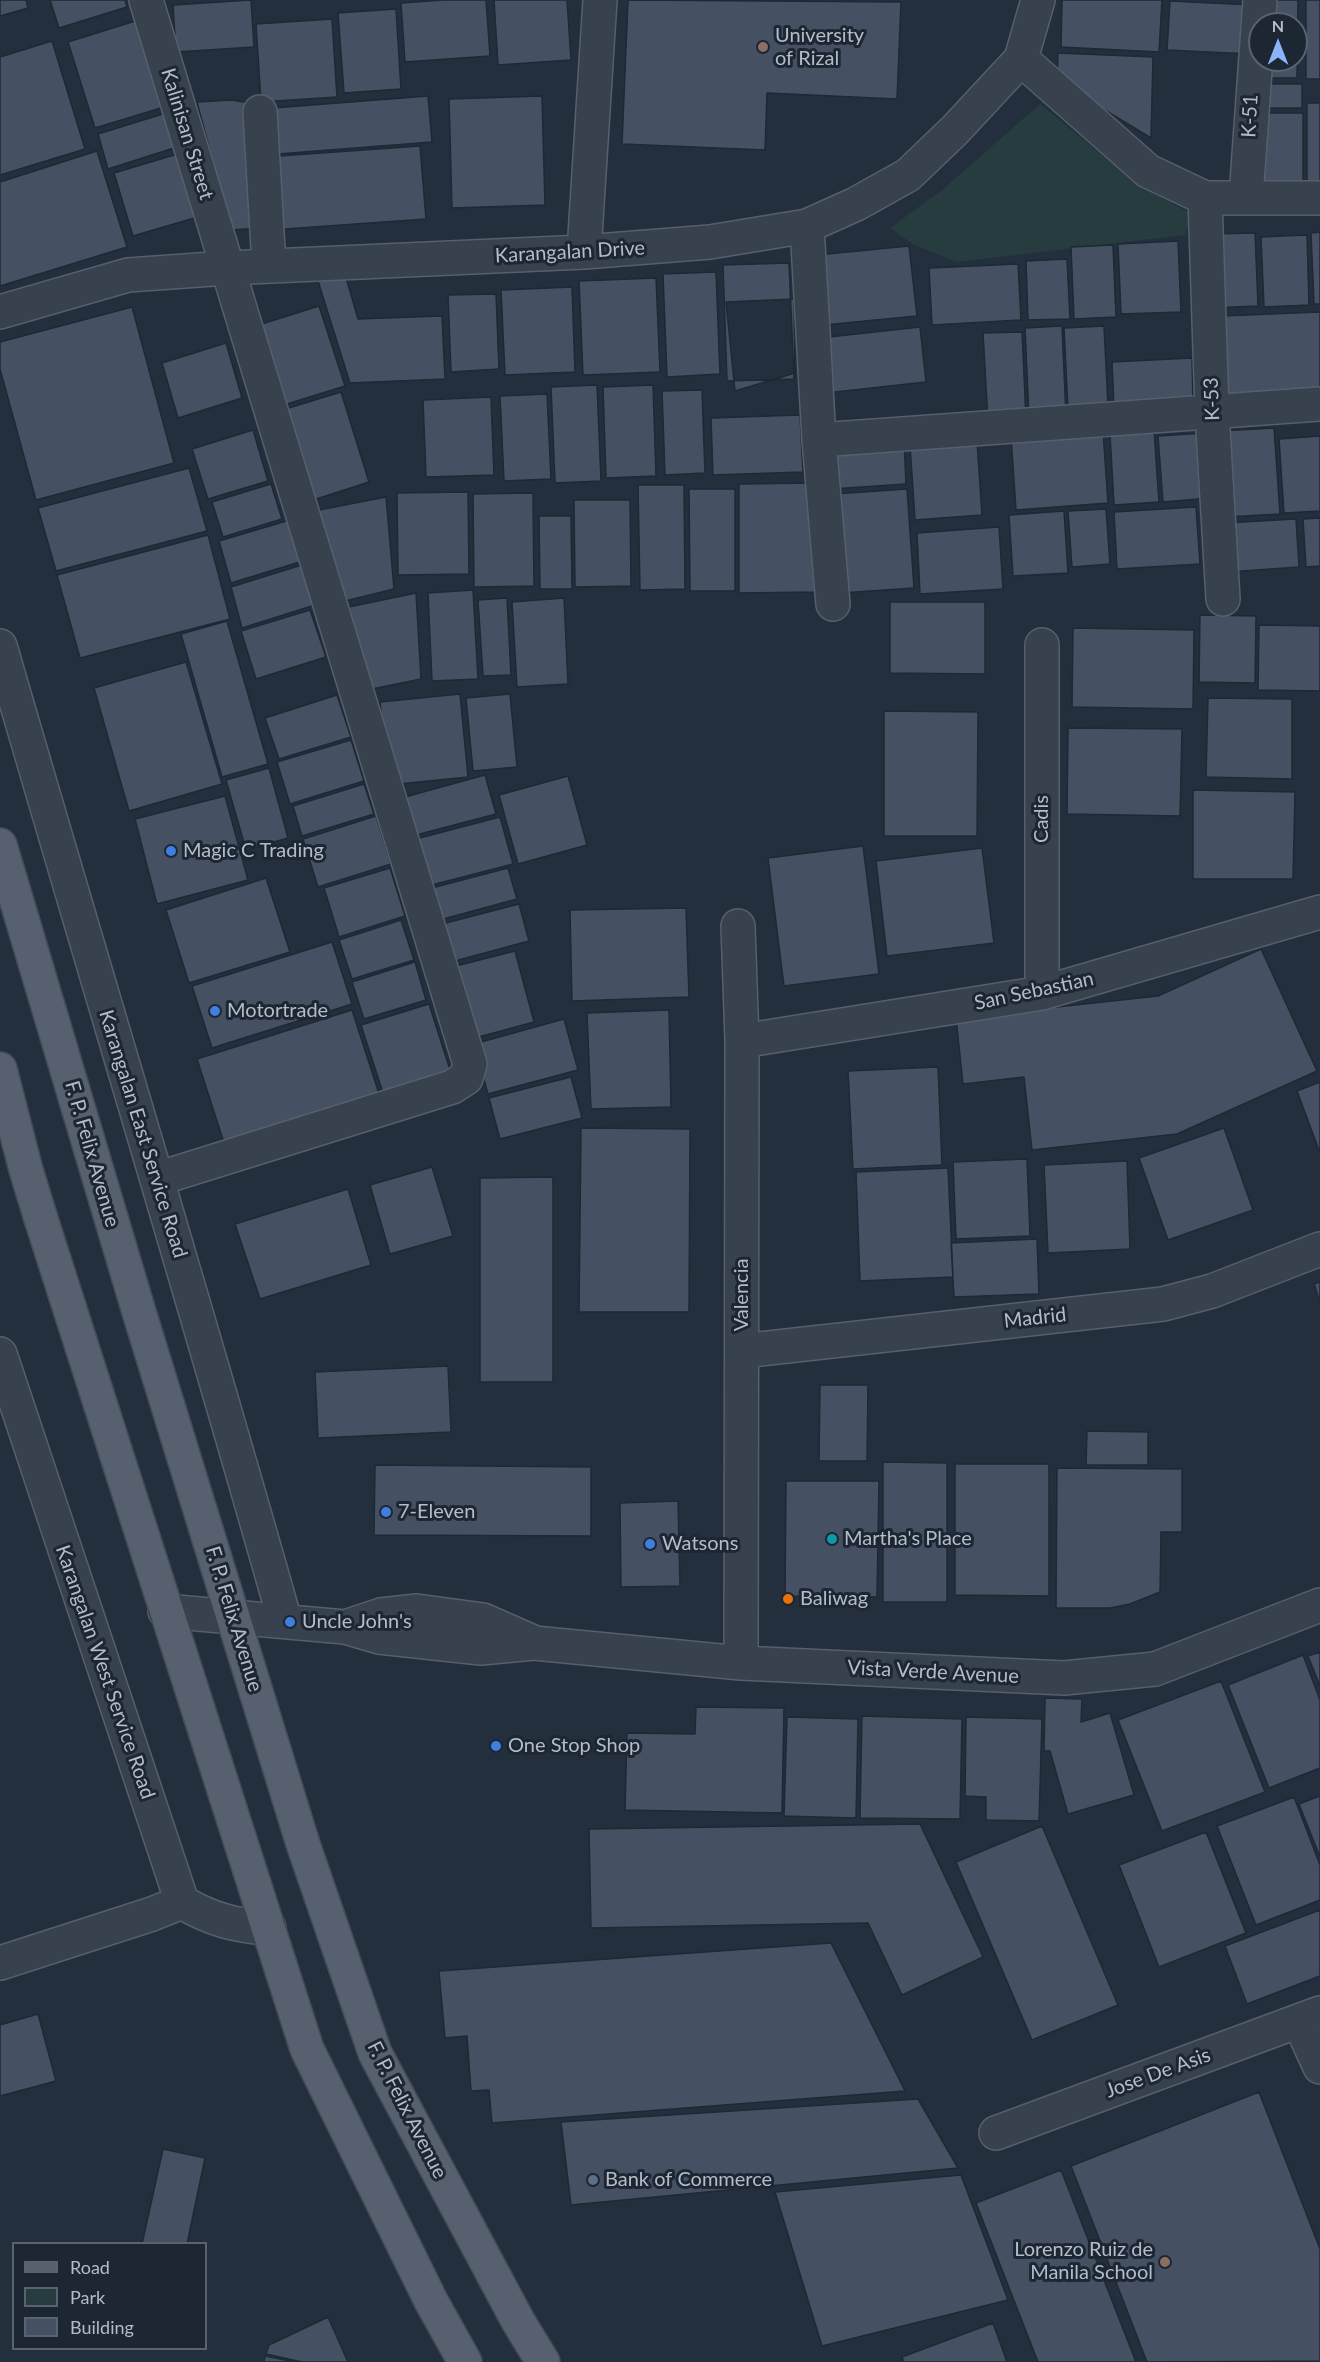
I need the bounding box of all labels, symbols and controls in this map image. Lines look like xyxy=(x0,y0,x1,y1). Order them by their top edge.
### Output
north arrow xyxy=(1248,12,1308,72)
text: N xyxy=(1272,16,1284,35)
place label: University of Rizal xyxy=(775,24,864,71)
marker: University of Rizal xyxy=(756,40,770,54)
street label: Kalinisan Street xyxy=(156,65,218,203)
street label: K-51 xyxy=(1237,94,1263,138)
street label: Karangalan Drive xyxy=(494,236,646,268)
street label: K-53 xyxy=(1199,377,1225,421)
street label: Cadis xyxy=(1030,795,1054,843)
place label: Magic C Trading xyxy=(183,839,324,863)
marker: Magic C Trading xyxy=(164,844,178,858)
street label: San Sebastian xyxy=(972,967,1096,1015)
place label: Motortrade xyxy=(227,999,328,1023)
marker: Motortrade xyxy=(208,1004,222,1018)
street label: Karangalan East Service Road xyxy=(94,1007,192,1261)
street label: F. P. Felix Avenue xyxy=(60,1078,124,1230)
street label: Valencia xyxy=(730,1259,754,1331)
street label: Madrid xyxy=(1003,1303,1067,1333)
place label: 7-Eleven xyxy=(398,1500,475,1524)
marker: 7-Eleven xyxy=(379,1505,393,1519)
place label: Martha's Place xyxy=(844,1527,972,1551)
place label: Watsons xyxy=(662,1532,738,1556)
marker: Martha's Place xyxy=(825,1532,839,1546)
marker: Watsons xyxy=(643,1537,657,1551)
street label: Karangalan West Service Road xyxy=(50,1542,160,1802)
street label: F. P. Felix Avenue xyxy=(200,1543,268,1695)
place label: Baliwag xyxy=(800,1587,868,1611)
marker: Baliwag xyxy=(781,1592,795,1606)
place label: Uncle John's xyxy=(302,1610,412,1634)
marker: Uncle John's xyxy=(283,1615,297,1629)
street label: Vista Verde Avenue xyxy=(847,1656,1019,1688)
place label: One Stop Shop xyxy=(508,1734,640,1758)
marker: One Stop Shop xyxy=(489,1739,503,1753)
street label: F. P. Felix Avenue xyxy=(362,2037,452,2183)
street label: Jose De Asis xyxy=(1102,2043,1214,2103)
place label: Bank of Commerce xyxy=(605,2168,772,2192)
marker: Bank of Commerce xyxy=(586,2173,600,2187)
place label: Lorenzo Ruiz de Manila School xyxy=(1014,2238,1153,2285)
legend xyxy=(12,2242,207,2350)
marker: Lorenzo Ruiz de Manila School xyxy=(1158,2255,1172,2269)
text: Road xyxy=(70,2256,110,2278)
text: Park xyxy=(70,2286,105,2308)
text: Building xyxy=(70,2316,134,2338)

